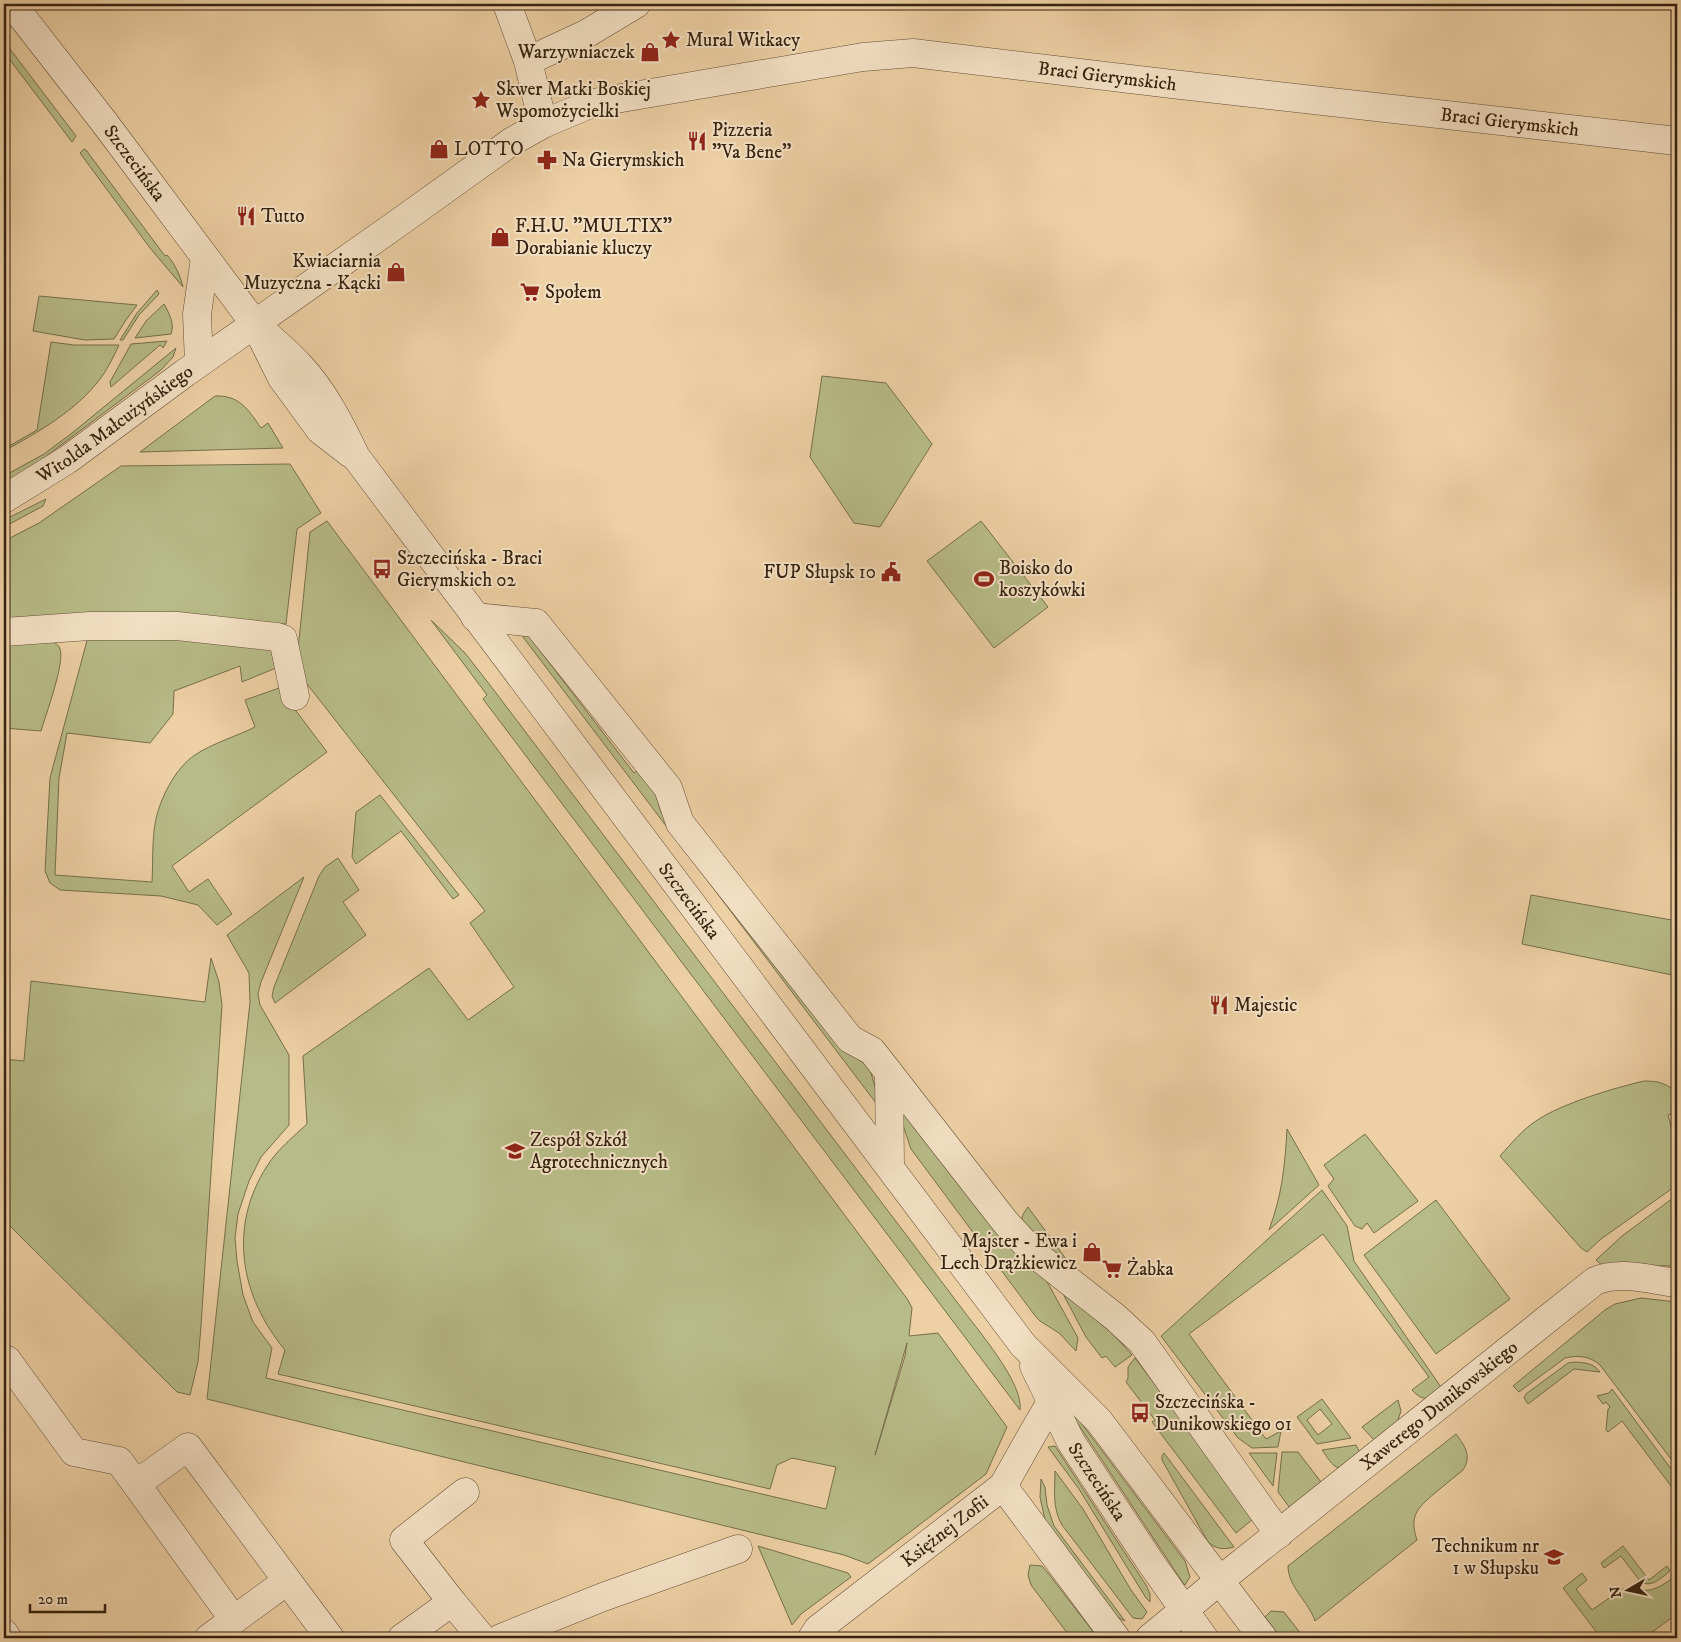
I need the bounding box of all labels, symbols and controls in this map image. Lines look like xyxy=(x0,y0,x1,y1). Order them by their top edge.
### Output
place icon: Mural Witkacy xyxy=(660,29,682,51)
place label: Mural Witkacy xyxy=(686,29,801,52)
place label: Warzywniaczek xyxy=(517,41,636,64)
shop icon: Warzywniaczek xyxy=(639,41,661,63)
street label: Braci Gierymskich xyxy=(1037,57,1178,96)
place label: Skwer Matki Boskiej Wspomożycielki xyxy=(495,78,651,123)
place icon: Skwer Matki Boskiej Wspomożycielki xyxy=(470,89,492,111)
street label: Braci Gierymskich xyxy=(1439,103,1580,141)
place label: Pizzeria "Va Bene" xyxy=(712,119,791,164)
street label: Szczecińska xyxy=(99,120,171,206)
restaurant icon: Pizzeria "Va Bene" xyxy=(686,130,708,152)
shop icon: LOTTO xyxy=(428,138,450,160)
place label: LOTTO xyxy=(454,138,524,161)
pharmacy icon: Na Gierymskich xyxy=(536,149,558,171)
place label: Na Gierymskich xyxy=(562,149,685,172)
restaurant icon: Tutto xyxy=(235,205,257,227)
place label: Tutto xyxy=(261,205,305,228)
place label: F.H.U. "MULTIX" Dorabianie kluczy xyxy=(515,215,672,260)
shop icon: F.H.U. "MULTIX" Dorabianie kluczy xyxy=(489,226,511,248)
place label: Kwiaciarnia Muzyczna - Kącki xyxy=(243,250,381,295)
shop icon: Kwiaciarnia Muzyczna - Kącki xyxy=(385,261,407,283)
supermarket icon: Społem xyxy=(519,281,541,303)
place label: Społem xyxy=(545,281,601,304)
street label: Witolda Małcużyńskiego xyxy=(31,360,197,488)
place label: Szczecińska - Braci Gierymskich 02 xyxy=(397,547,542,592)
place label: Boisko do koszykówki xyxy=(999,557,1085,602)
bus stop icon: Szczecińska - Braci Gierymskich 02 xyxy=(371,558,393,580)
place label: FUP Słupsk 10 xyxy=(763,561,876,584)
public building icon: FUP Słupsk 10 xyxy=(880,561,902,583)
sports icon: Boisko do koszykówki xyxy=(973,568,995,590)
street label: Szczecińska xyxy=(653,858,725,944)
restaurant icon: Majestic xyxy=(1208,994,1230,1016)
place label: Majestic xyxy=(1234,994,1297,1017)
place label: Zespół Szkół Agrotechnicznych xyxy=(530,1129,668,1174)
school or university icon: Zespół Szkół Agrotechnicznych xyxy=(504,1140,526,1162)
place label: Majster - Ewa i Lech Drążkiewicz xyxy=(940,1230,1077,1275)
shop icon: Majster - Ewa i Lech Drążkiewicz xyxy=(1081,1241,1103,1263)
place label: Żabka xyxy=(1127,1257,1174,1281)
supermarket icon: Żabka xyxy=(1101,1258,1123,1280)
street label: Xawerego Dunikowskiego xyxy=(1356,1336,1523,1475)
place label: Szczecińska - Dunikowskiego 01 xyxy=(1155,1391,1292,1436)
bus stop icon: Szczecińska - Dunikowskiego 01 xyxy=(1129,1402,1151,1424)
street label: Szczecińska xyxy=(1063,1438,1131,1525)
street label: Księżnej Zofii xyxy=(896,1490,993,1572)
place label: Technikum nr 1 w Słupsku xyxy=(1432,1535,1539,1580)
school or university icon: Technikum nr 1 w Słupsku xyxy=(1543,1546,1565,1568)
north arrow xyxy=(1604,1564,1654,1614)
scale bar xyxy=(30,1582,105,1614)
text: N xyxy=(1606,1584,1626,1599)
text: 20 m xyxy=(38,1590,68,1609)

